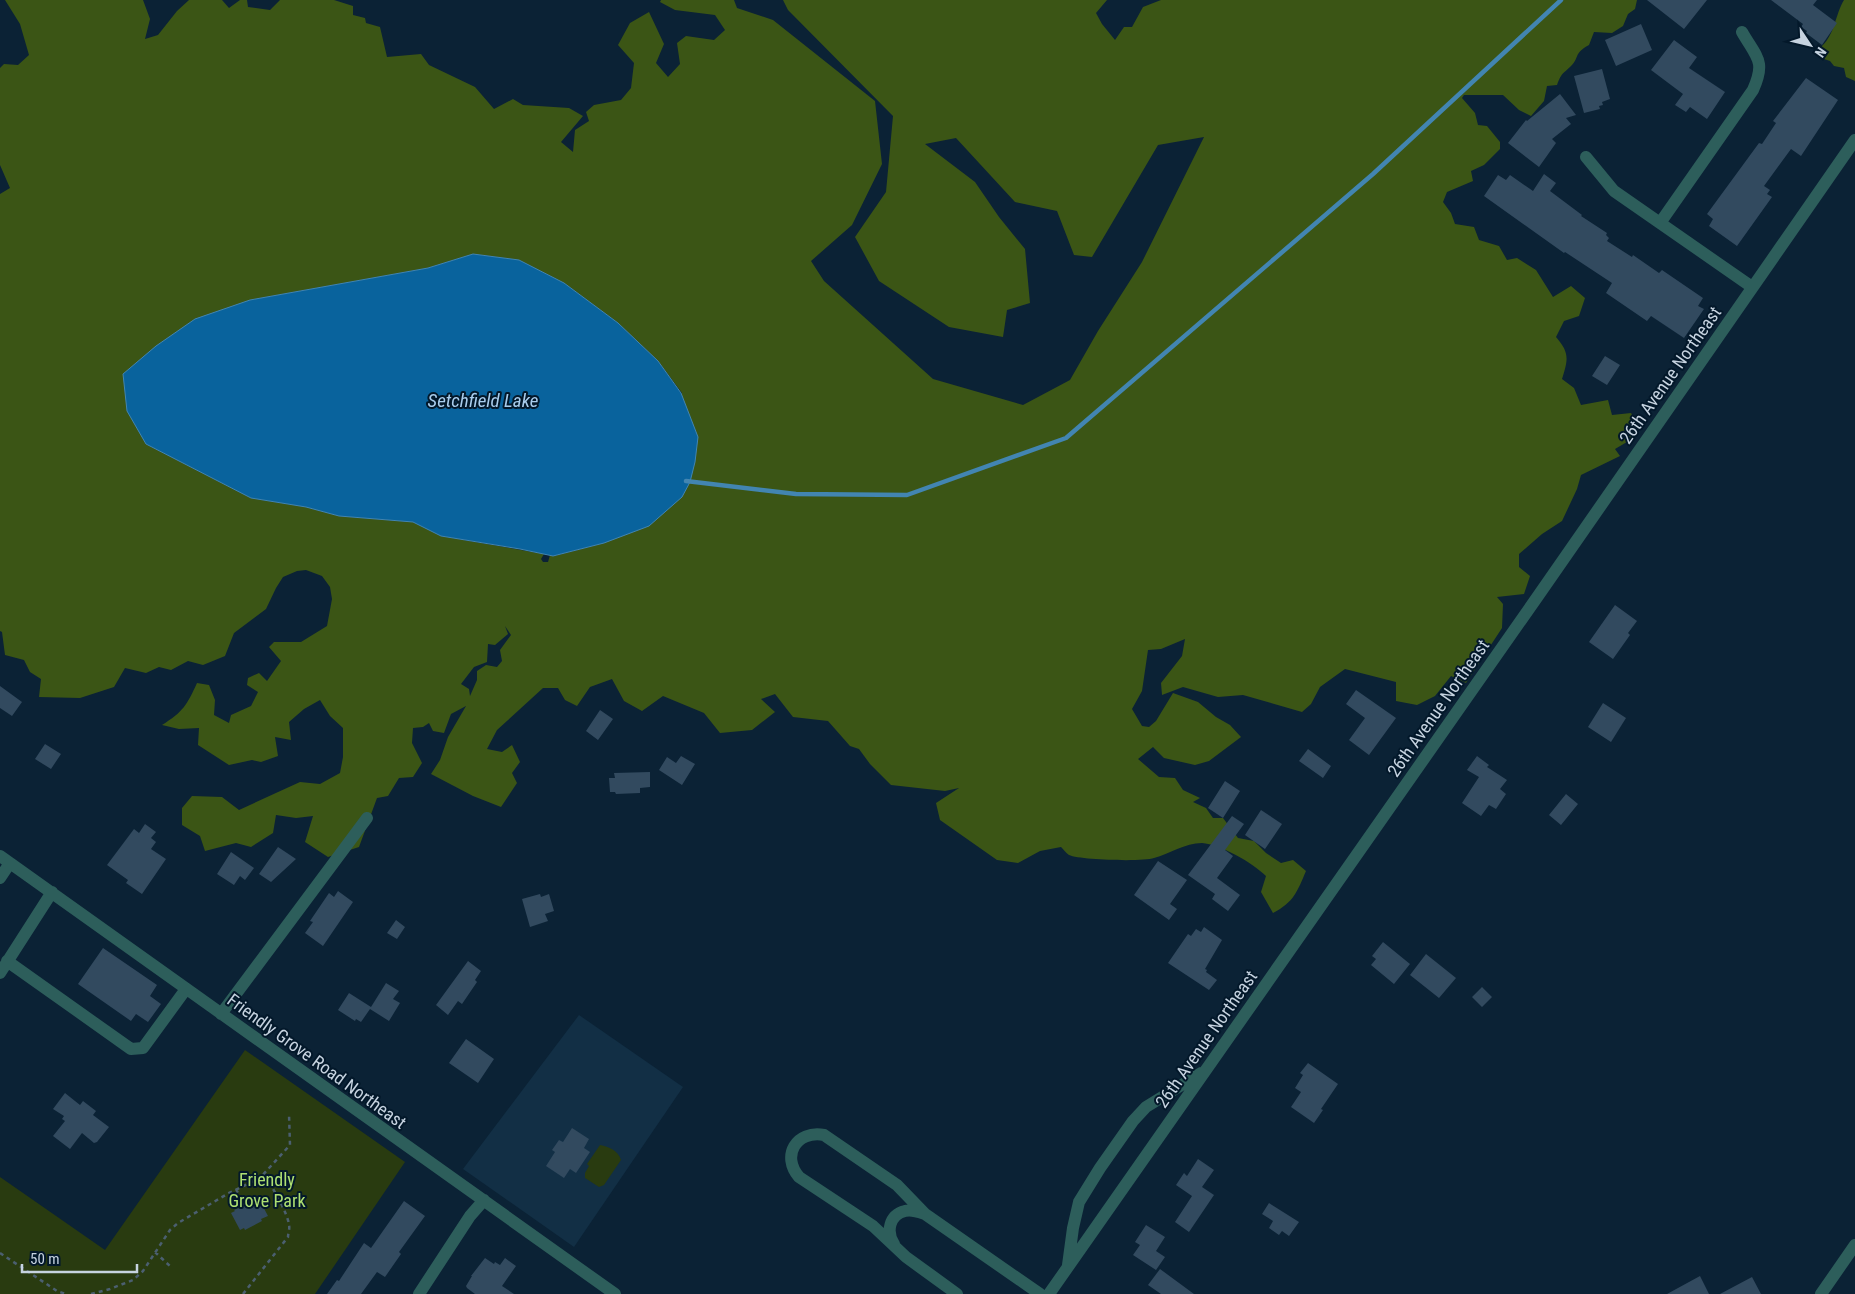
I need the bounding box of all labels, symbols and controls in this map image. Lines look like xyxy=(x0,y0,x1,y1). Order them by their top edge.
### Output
north arrow xyxy=(1785,20,1835,70)
text: N xyxy=(1812,44,1830,61)
street label: 26th Avenue Northeast xyxy=(1615,302,1725,448)
water label: Setchfield Lake xyxy=(428,389,538,412)
street label: 26th Avenue Northeast xyxy=(1383,635,1493,781)
street label: 26th Avenue Northeast xyxy=(1151,966,1261,1112)
street label: Friendly Grove Road Northeast xyxy=(223,989,411,1133)
park label: Friendly Grove Park xyxy=(228,1169,306,1211)
scale bar xyxy=(22,1242,138,1274)
text: 50 m xyxy=(30,1250,60,1268)

